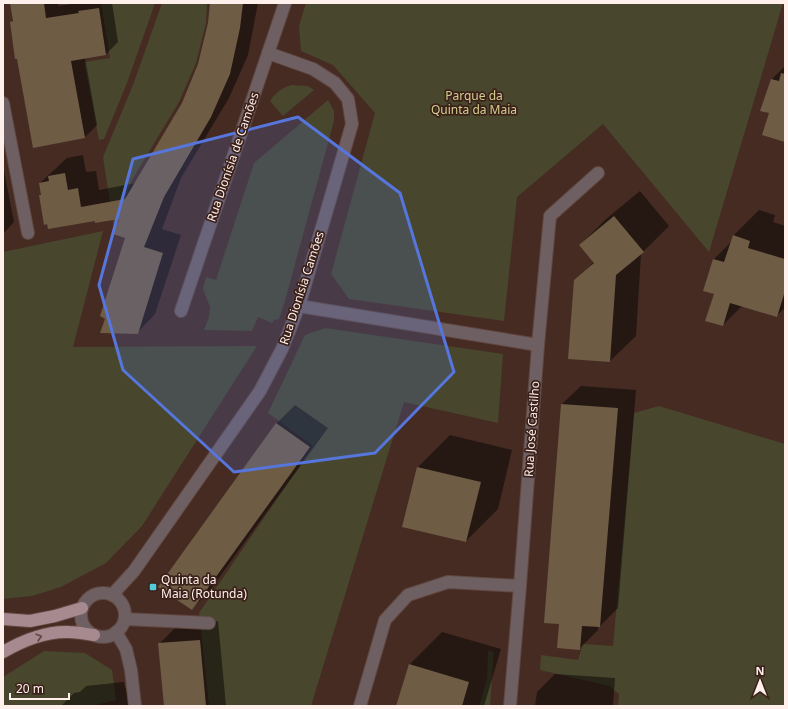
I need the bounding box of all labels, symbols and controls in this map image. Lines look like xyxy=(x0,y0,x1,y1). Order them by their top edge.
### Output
park label: Parque da Quinta da Maia xyxy=(431,87,517,118)
street label: Rua Dionísia de Camões xyxy=(202,90,263,224)
street label: Rua Dionísia Camões xyxy=(275,229,328,347)
street label: Rua José Castilho xyxy=(520,380,543,478)
place label: Quinta da Maia (Rotunda) xyxy=(161,571,247,602)
marker: Quinta da Maia (Rotunda) xyxy=(148,582,158,592)
one-way arrow xyxy=(35,633,42,642)
north arrow xyxy=(740,661,780,701)
text: N xyxy=(756,663,764,678)
scale bar xyxy=(10,675,69,701)
text: 20 m xyxy=(16,680,44,697)

